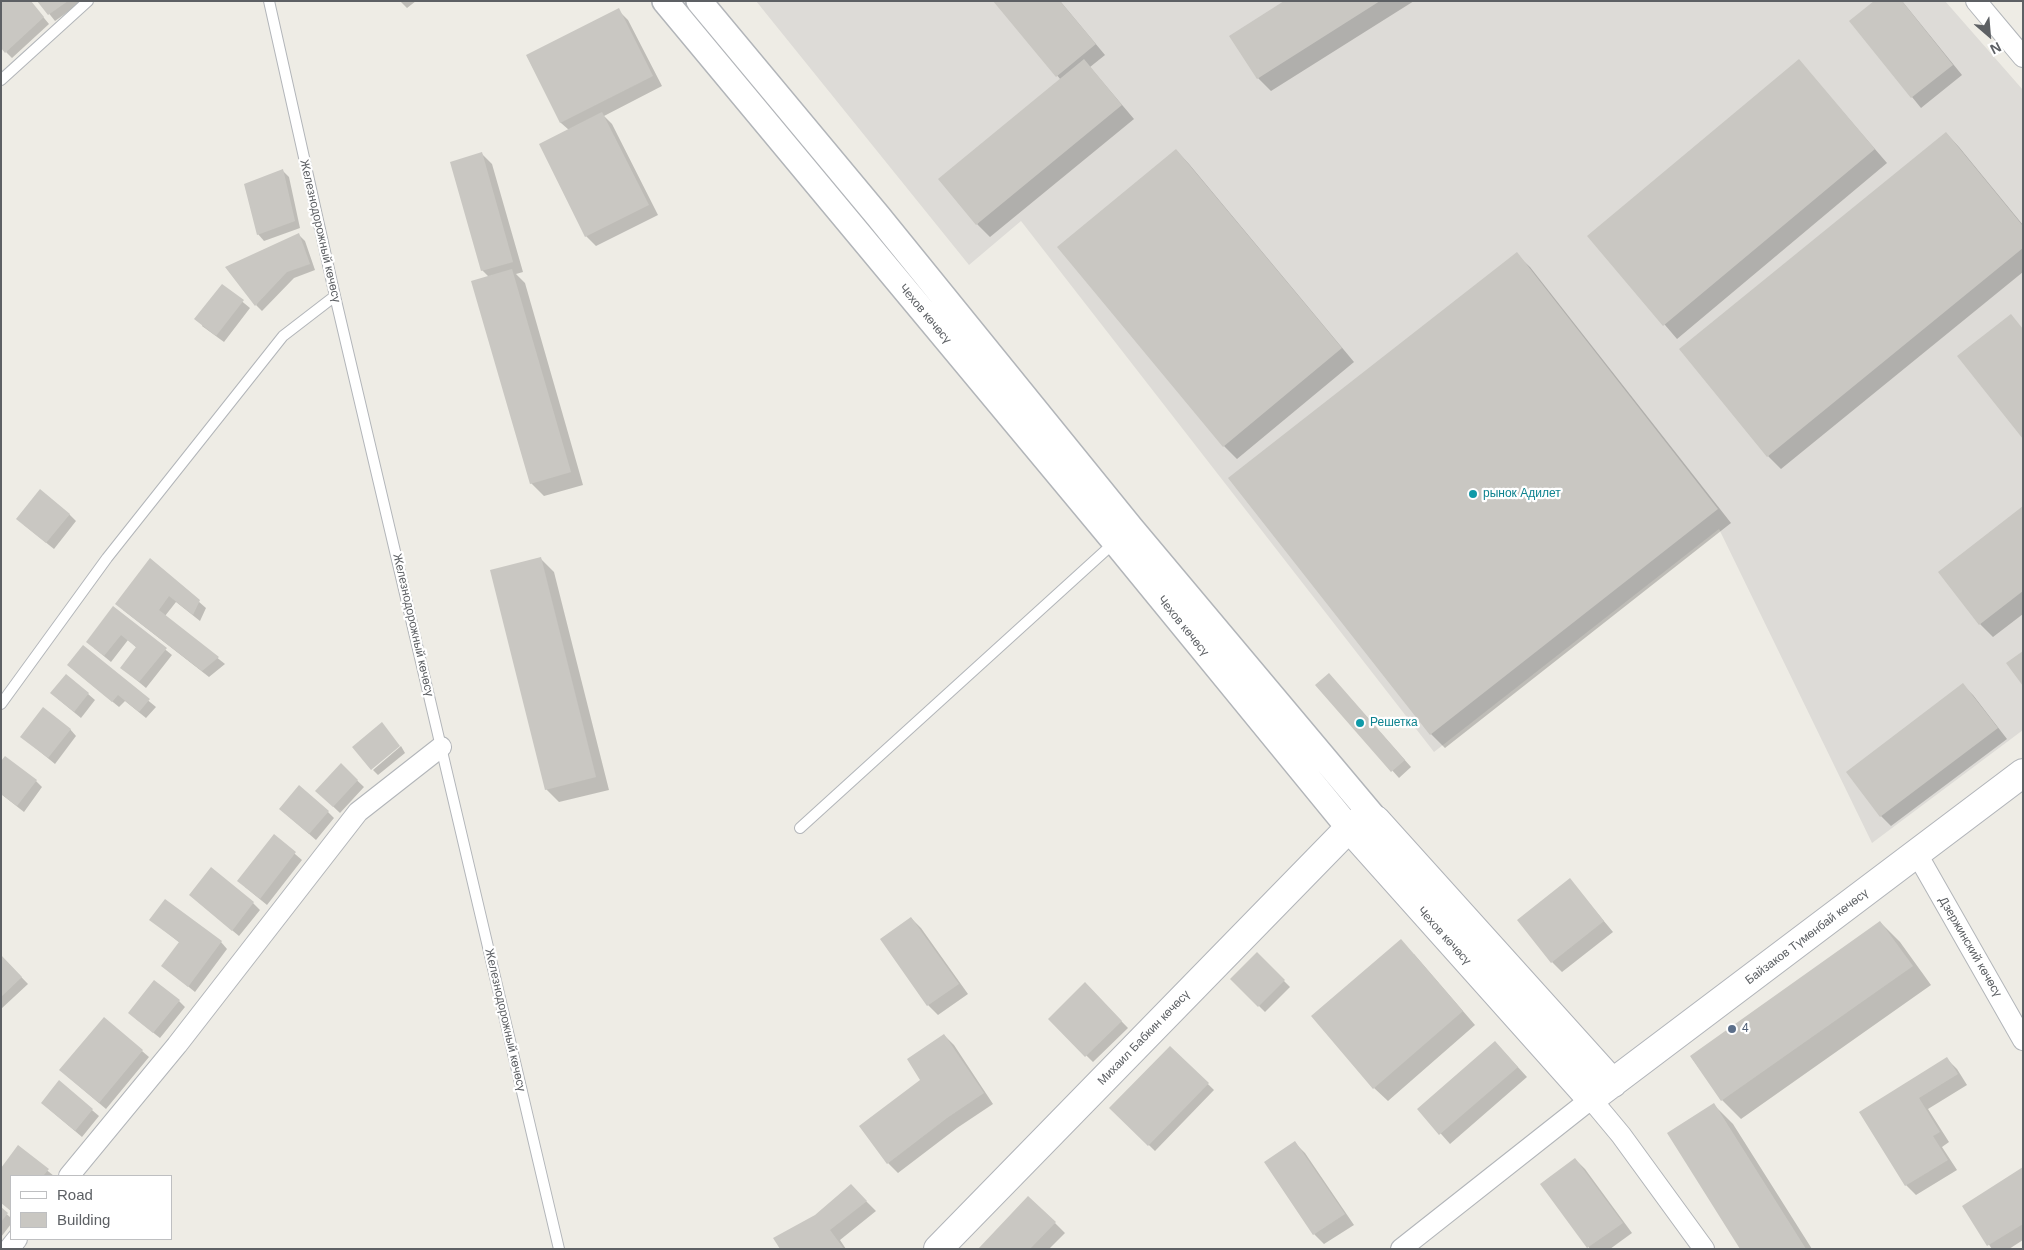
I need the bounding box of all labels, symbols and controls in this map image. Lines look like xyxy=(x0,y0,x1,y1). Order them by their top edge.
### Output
north arrow xyxy=(1964,10,2014,60)
text: N xyxy=(1988,39,2004,58)
street label: Железнодорожный көчөсү xyxy=(297,158,343,304)
street label: Чехов көчөсү xyxy=(896,281,954,347)
place label: рынок Адилет xyxy=(1483,487,1561,501)
marker: рынок Адилет xyxy=(1467,488,1479,500)
street label: Железнодорожный көчөсү xyxy=(390,552,436,698)
street label: Чехов көчөсү xyxy=(1154,593,1212,659)
place label: Решетка xyxy=(1370,716,1418,730)
marker: Решетка xyxy=(1354,717,1366,729)
street label: Байзаков Түмөнбай көчөсү xyxy=(1743,886,1871,988)
street label: Дзержинский көчөсү xyxy=(1935,894,2005,1000)
street label: Чехов көчөсү xyxy=(1414,904,1474,968)
street label: Железнодорожный көчөсү xyxy=(482,947,528,1093)
street label: Михаил Бабкин көчөсү xyxy=(1095,988,1193,1088)
place label: 4 xyxy=(1742,1022,1749,1036)
marker: 4 xyxy=(1726,1023,1738,1035)
legend xyxy=(10,1175,172,1240)
text: Road xyxy=(57,1186,93,1203)
text: Building xyxy=(57,1211,110,1228)

